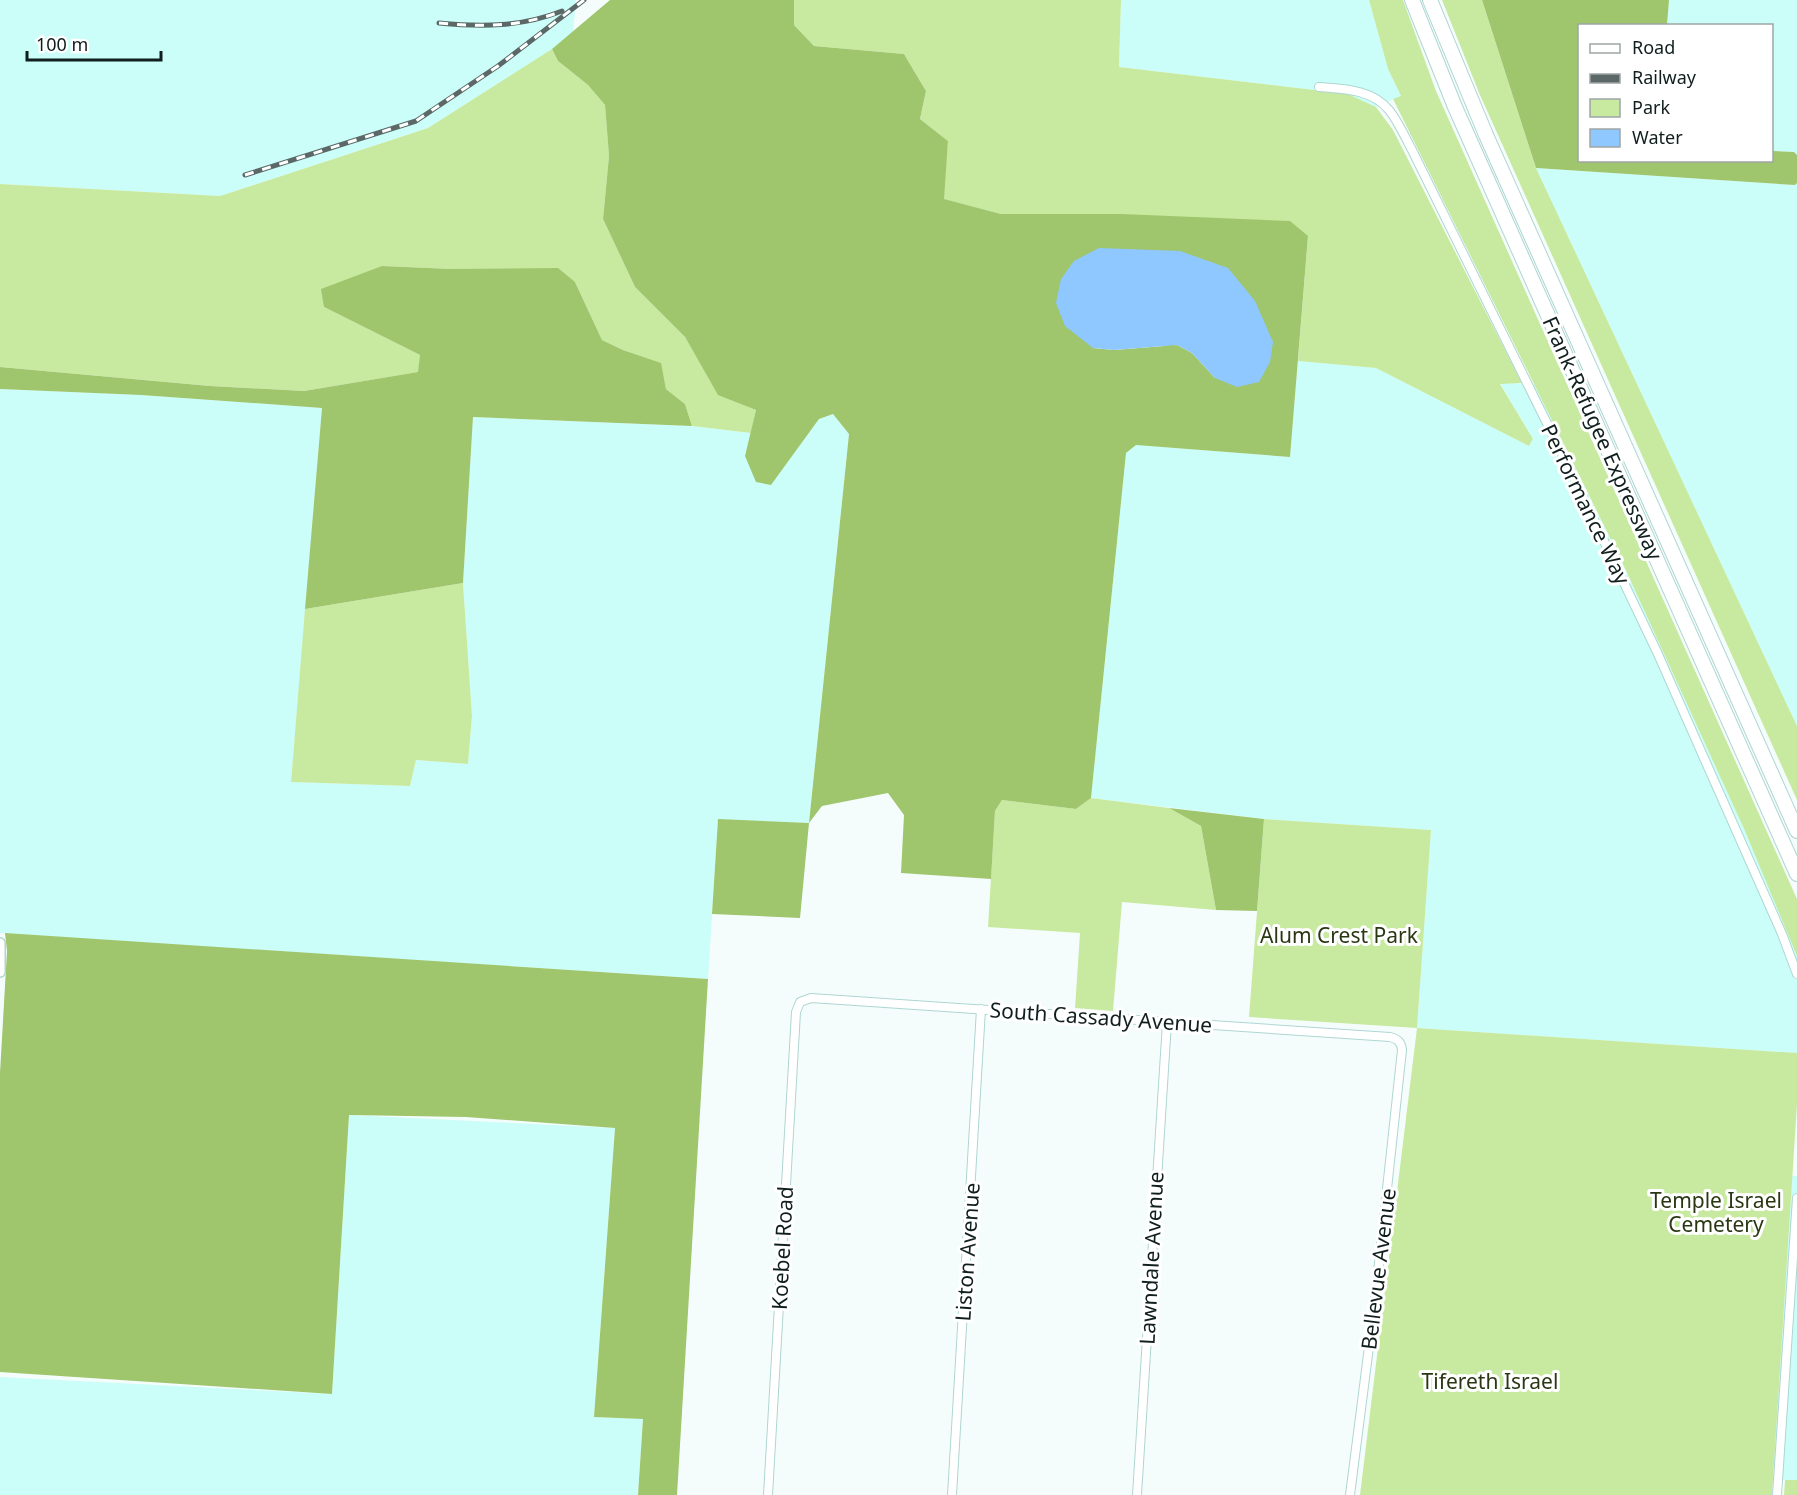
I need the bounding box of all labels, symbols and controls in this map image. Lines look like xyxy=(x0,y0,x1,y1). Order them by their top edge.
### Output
scale bar xyxy=(27,24,160,62)
legend xyxy=(1578,24,1773,162)
text: 100 m xyxy=(36,32,88,56)
text: Road xyxy=(1632,35,1675,59)
text: Railway xyxy=(1632,65,1697,89)
text: Park xyxy=(1632,95,1670,119)
text: Water xyxy=(1632,125,1683,149)
street label: Frank-Refugee Expressway xyxy=(1537,312,1670,565)
street label: Performance Way xyxy=(1535,419,1637,589)
park label: Alum Crest Park xyxy=(1260,921,1419,949)
street label: South Cassady Avenue xyxy=(989,995,1213,1039)
street label: Lawndale Avenue xyxy=(1132,1171,1170,1345)
street label: Liston Avenue xyxy=(948,1182,986,1322)
street label: Koebel Road xyxy=(765,1186,799,1310)
park label: Temple Israel Cemetery xyxy=(1650,1186,1782,1238)
street label: Bellevue Avenue xyxy=(1354,1187,1402,1351)
park label: Tifereth Israel xyxy=(1422,1367,1558,1395)

